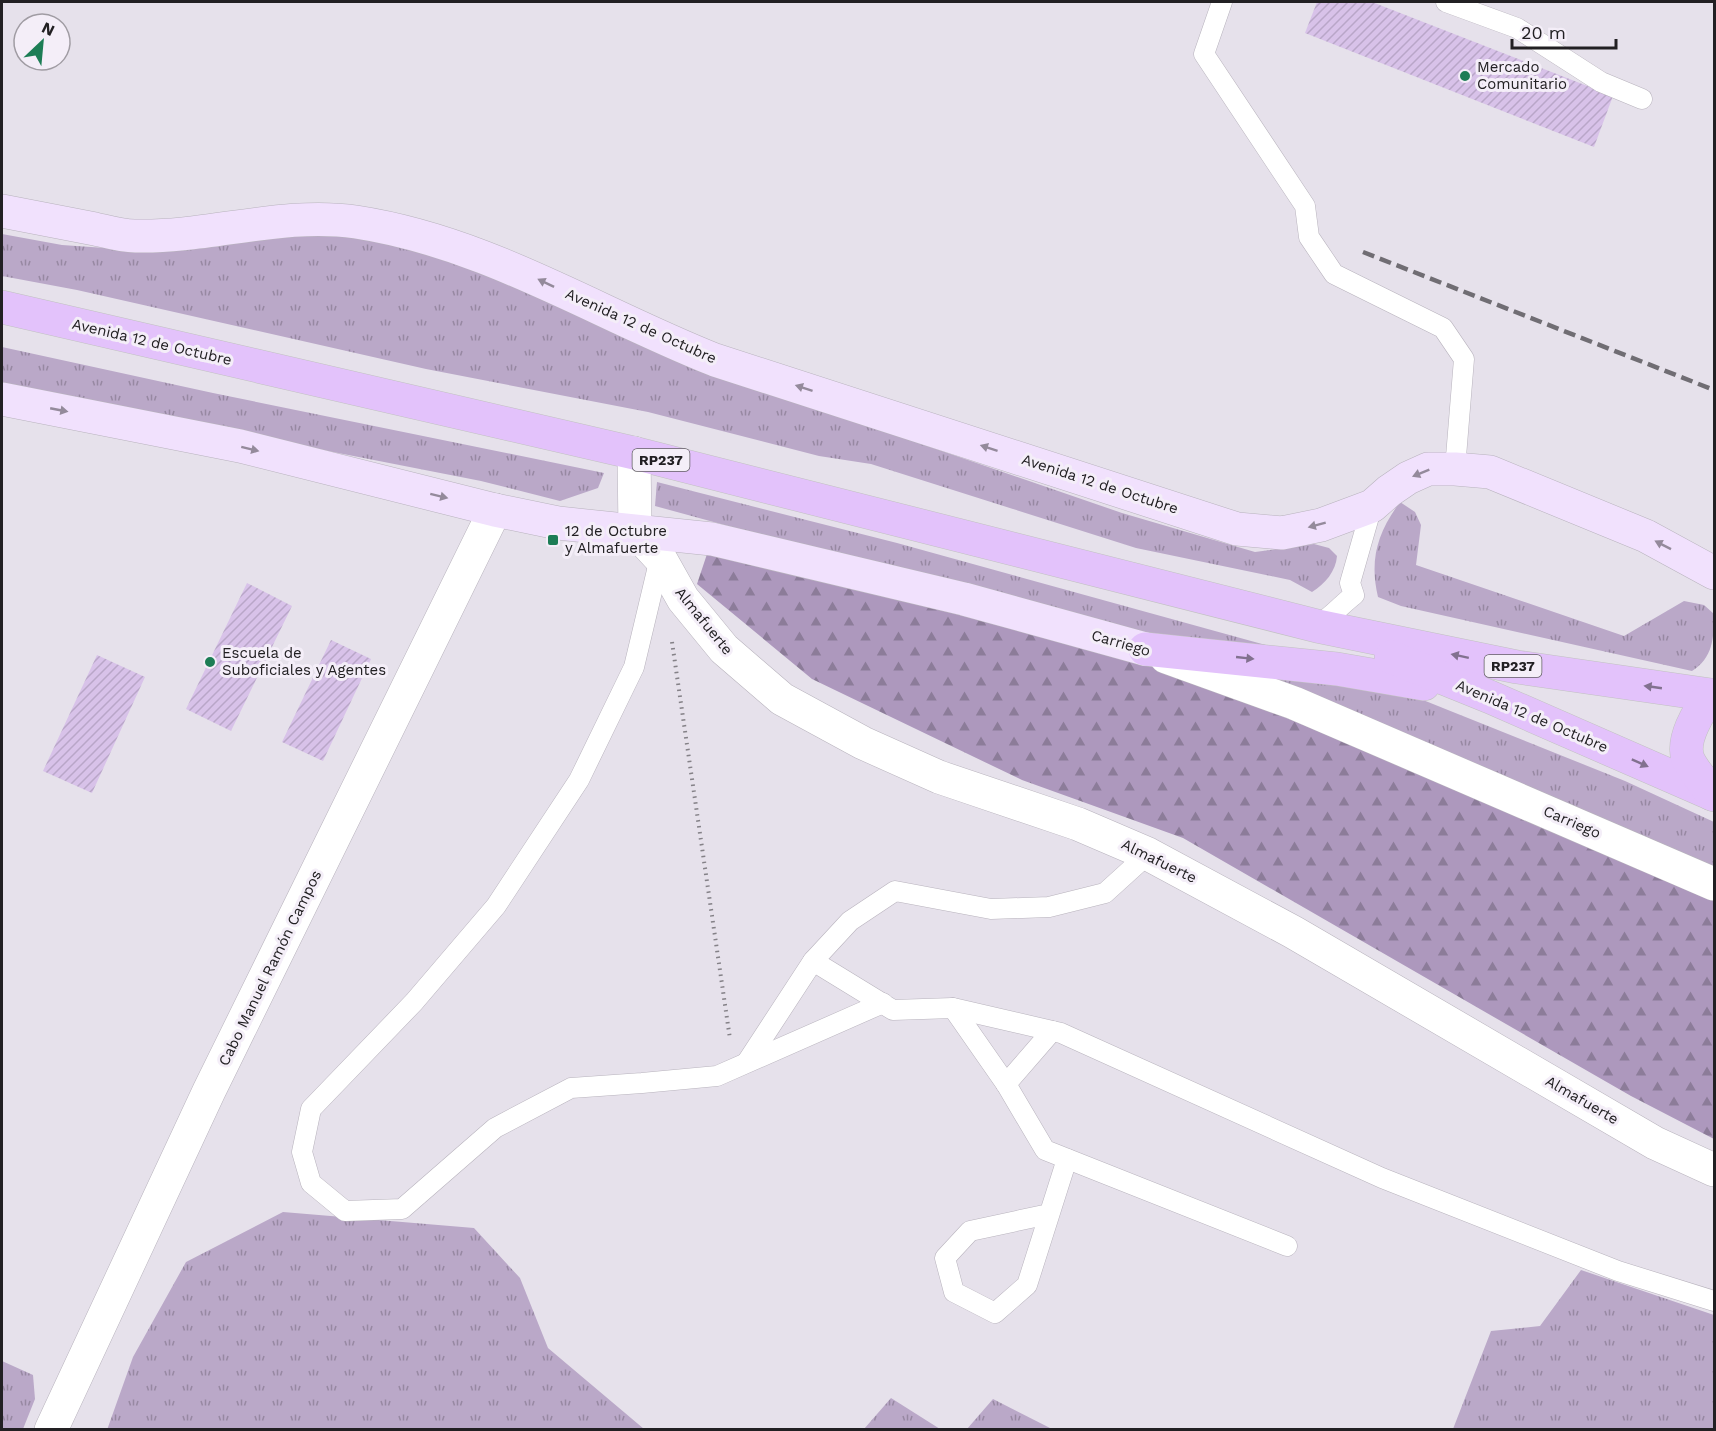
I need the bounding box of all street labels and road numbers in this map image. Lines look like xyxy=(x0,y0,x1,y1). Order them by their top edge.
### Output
street label: Avenida 12 de Octubre xyxy=(563,285,719,367)
street label: Avenida 12 de Octubre xyxy=(70,315,234,369)
road number: RP237 xyxy=(632,449,690,471)
street label: Avenida 12 de Octubre xyxy=(1019,450,1181,518)
street label: Almafuerte xyxy=(671,584,737,658)
street label: Carriego xyxy=(1089,626,1153,660)
road number: RP237 xyxy=(1484,655,1541,677)
street label: Avenida 12 de Octubre xyxy=(1453,676,1611,756)
street label: Carriego xyxy=(1541,802,1603,842)
street label: Almafuerte xyxy=(1118,835,1200,887)
street label: Cabo Manuel Ramón Campos xyxy=(215,867,325,1069)
street label: Almafuerte xyxy=(1542,1072,1622,1128)

